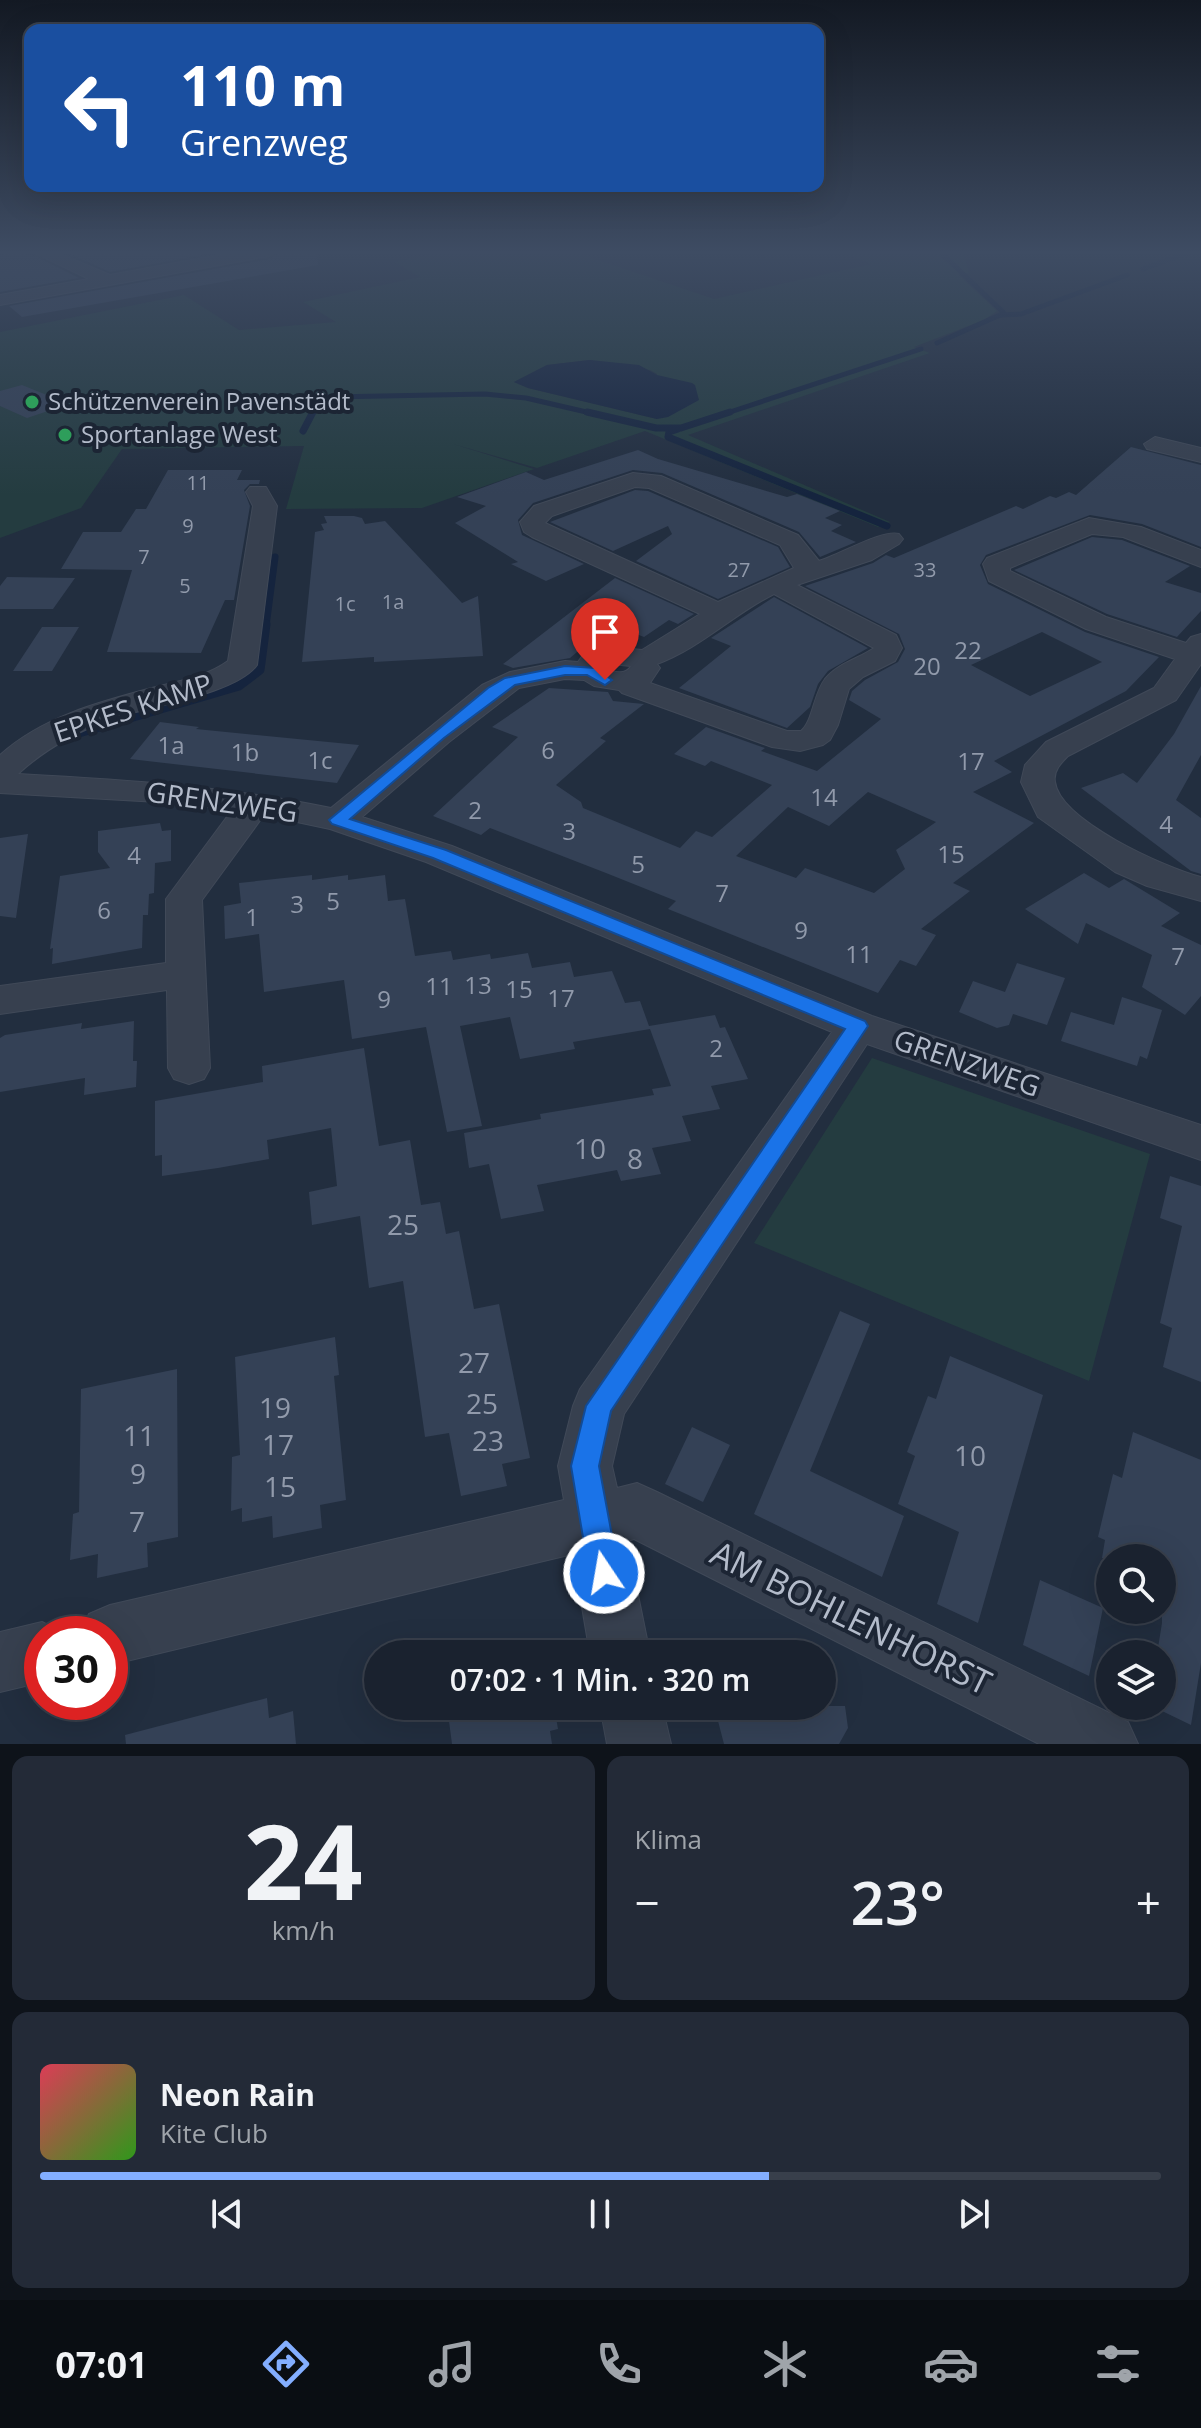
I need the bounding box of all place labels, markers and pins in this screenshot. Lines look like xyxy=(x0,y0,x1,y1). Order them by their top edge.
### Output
place label: Schützenverein Pavenstädt xyxy=(48,384,350,417)
marker: Schützenverein Pavenstädt xyxy=(23,393,41,411)
place label: Sportanlage West xyxy=(81,417,277,450)
marker: Sportanlage West xyxy=(56,426,74,444)
pin xyxy=(571,598,639,680)

